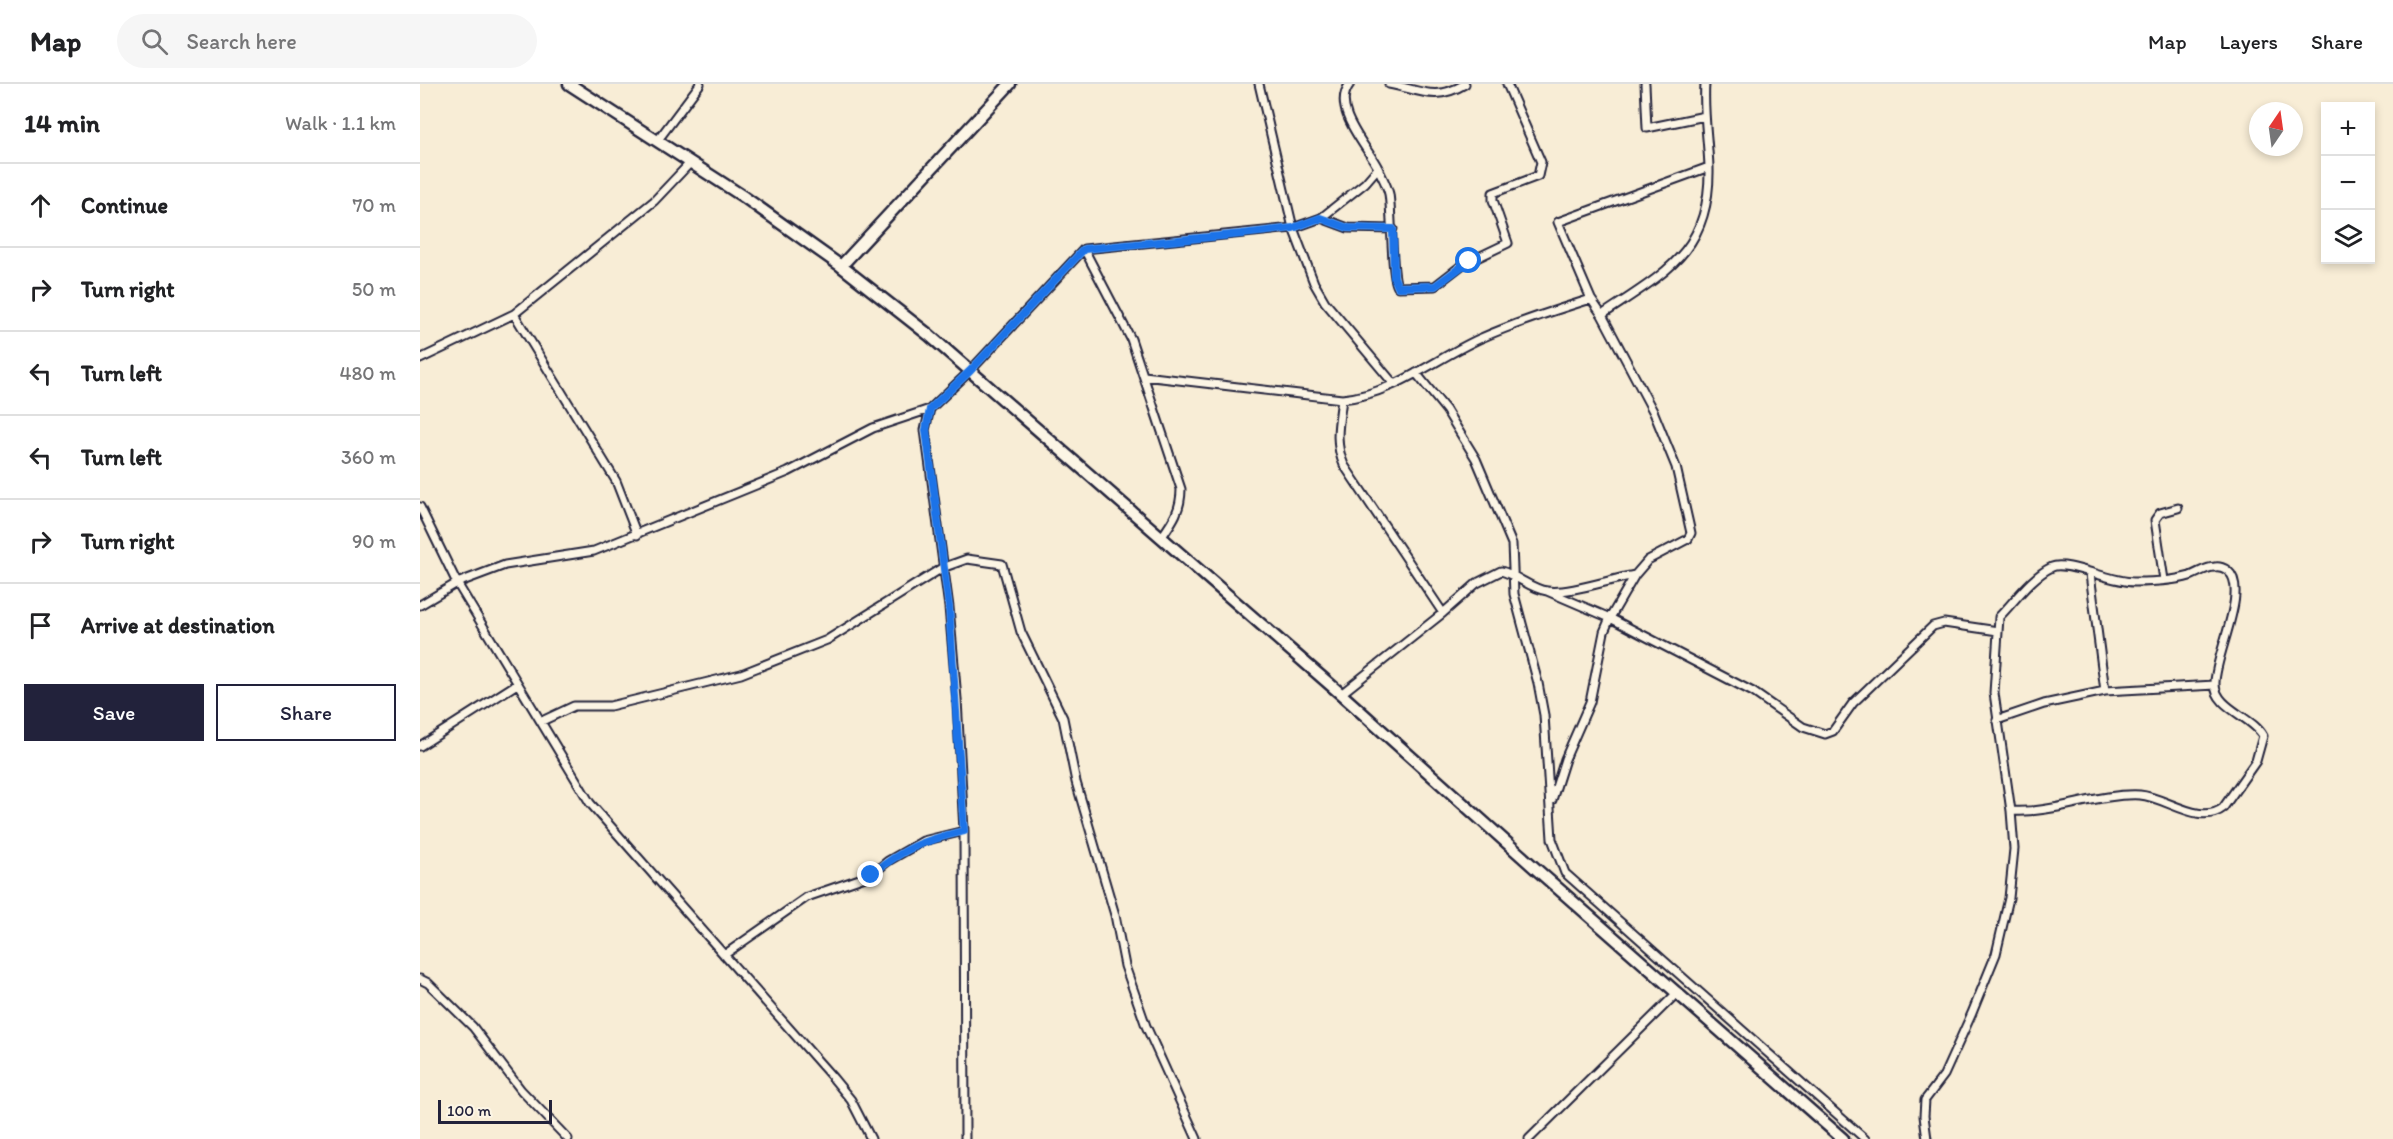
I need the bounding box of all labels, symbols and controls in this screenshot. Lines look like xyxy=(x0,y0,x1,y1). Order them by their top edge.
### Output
search box xyxy=(117,14,537,68)
text: Map xyxy=(30,24,81,58)
icon: search xyxy=(138,25,171,58)
text: Search here xyxy=(186,28,297,55)
text: Map xyxy=(2148,29,2187,54)
text: Layers xyxy=(2220,29,2278,54)
text: Share xyxy=(2311,29,2363,54)
north arrow xyxy=(2249,102,2303,156)
map controls xyxy=(2321,102,2375,264)
button: + xyxy=(2321,102,2375,156)
text: 14 min xyxy=(24,107,100,139)
text: Walk · 1.1 km xyxy=(285,111,396,135)
button: − xyxy=(2321,156,2375,210)
icon: ahead xyxy=(24,189,57,222)
text: Continue xyxy=(81,192,168,219)
text: 70 m xyxy=(352,193,396,217)
button: layers xyxy=(2321,210,2375,264)
route start xyxy=(1455,247,1481,273)
icon: right xyxy=(24,273,57,306)
text: Turn right xyxy=(81,276,175,303)
text: 50 m xyxy=(352,277,396,301)
icon: left xyxy=(24,357,57,390)
text: Turn left xyxy=(81,360,162,387)
text: 480 m xyxy=(339,361,396,385)
icon: left xyxy=(24,441,57,474)
text: Turn left xyxy=(81,444,162,471)
text: 360 m xyxy=(341,445,396,469)
icon: right xyxy=(24,525,57,558)
text: Turn right xyxy=(81,528,175,555)
text: 90 m xyxy=(352,529,396,553)
icon: arrive xyxy=(24,609,57,642)
text: Arrive at destination xyxy=(81,612,275,639)
button: Save xyxy=(24,684,204,741)
button: Share xyxy=(216,684,396,741)
route end xyxy=(857,861,883,887)
scale bar xyxy=(438,1097,552,1124)
text: 100 m xyxy=(447,1101,491,1120)

